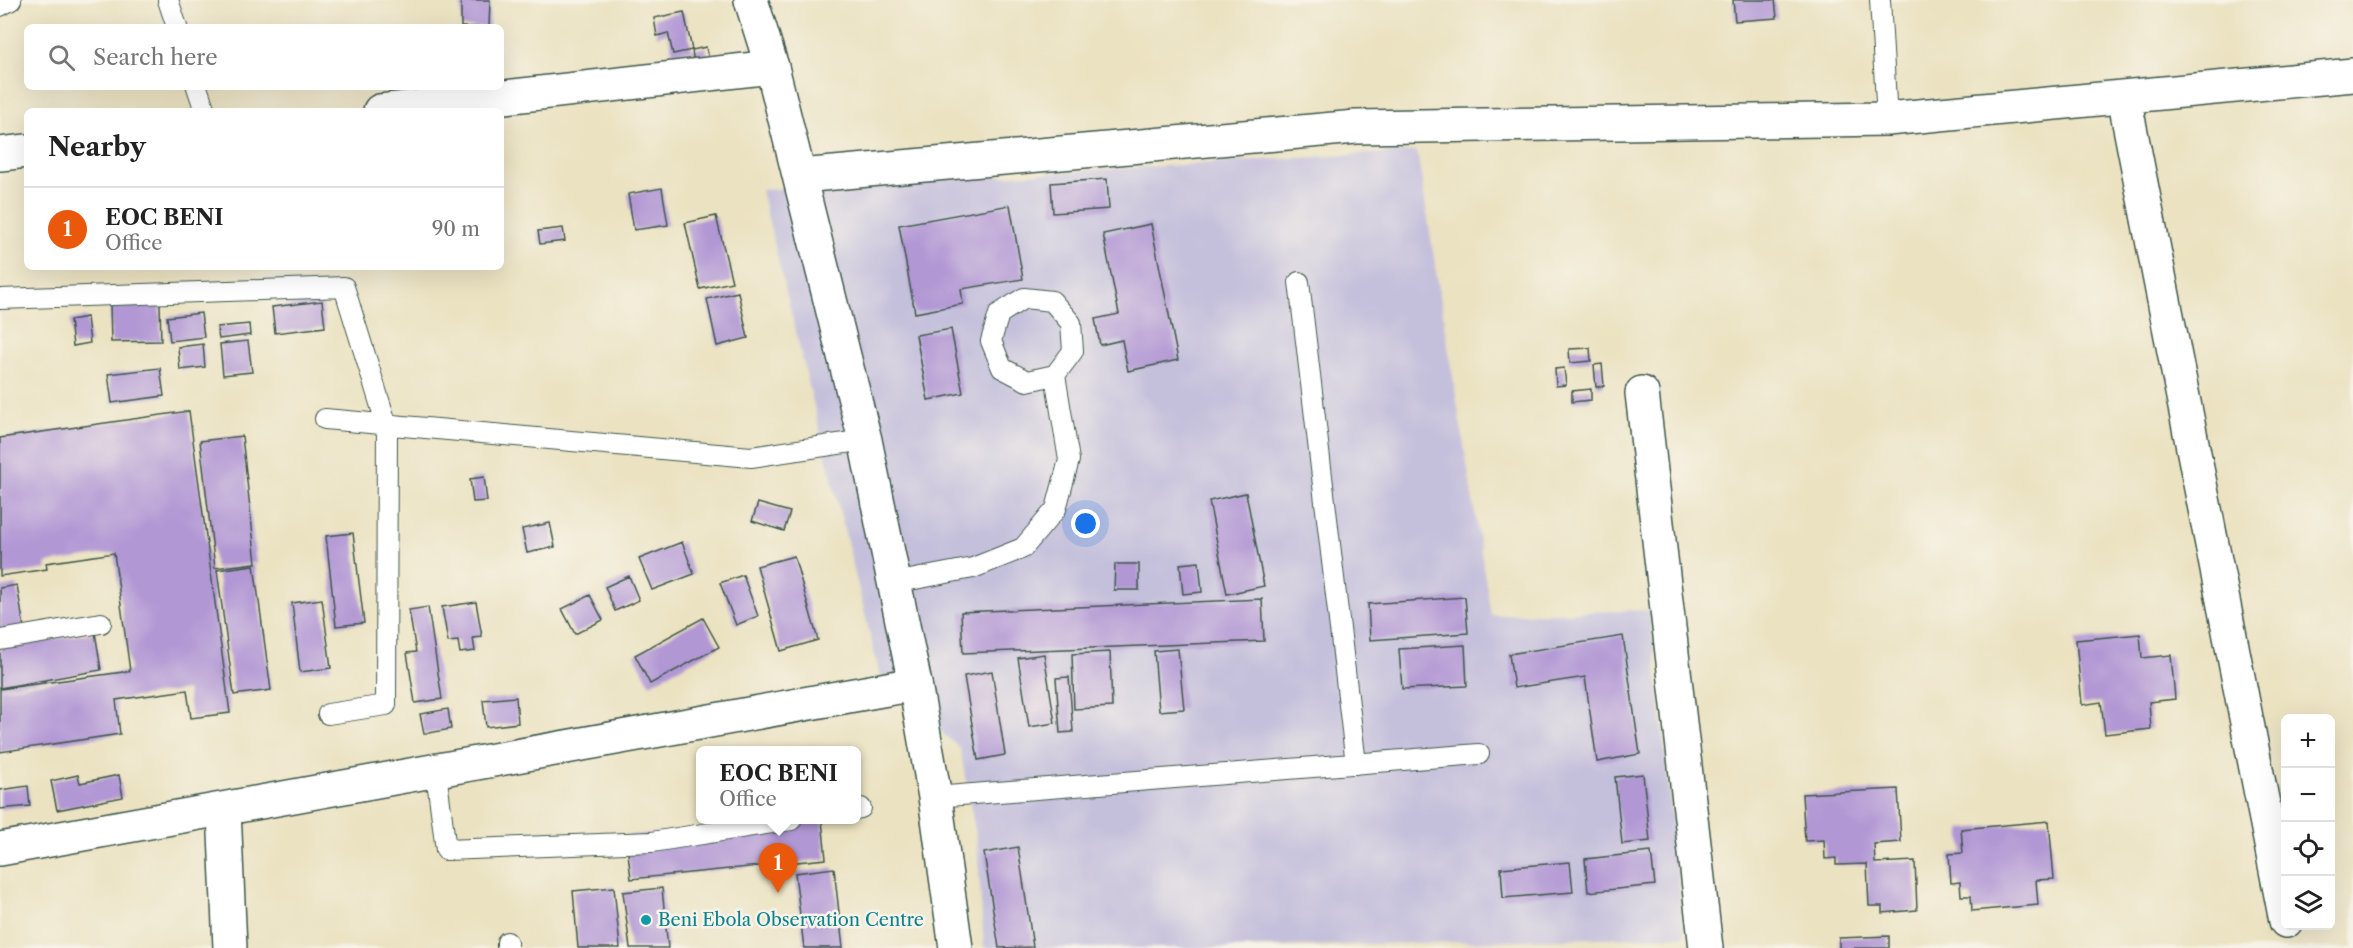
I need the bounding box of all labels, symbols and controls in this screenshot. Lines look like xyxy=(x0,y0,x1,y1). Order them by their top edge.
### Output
search box xyxy=(24,24,504,90)
icon: search xyxy=(45,41,78,74)
text: Search here xyxy=(93,44,218,71)
text: Nearby xyxy=(48,131,146,163)
text: EOC BENI xyxy=(105,204,224,231)
text: 1 xyxy=(63,217,72,241)
text: 90 m xyxy=(432,217,480,241)
text: Office xyxy=(105,231,163,255)
your location xyxy=(1071,509,1100,538)
map controls xyxy=(2281,714,2335,930)
button: + xyxy=(2281,714,2335,768)
popup xyxy=(696,746,861,824)
text: EOC BENI xyxy=(719,760,838,787)
button: − xyxy=(2281,768,2335,822)
text: Office xyxy=(719,787,777,811)
button: locate xyxy=(2281,822,2335,876)
pin: 1 xyxy=(758,844,798,893)
button: layers xyxy=(2281,876,2335,930)
place label: Beni Ebola Observation Centre xyxy=(658,909,924,931)
marker: Beni Ebola Observation Centre xyxy=(639,913,653,927)

